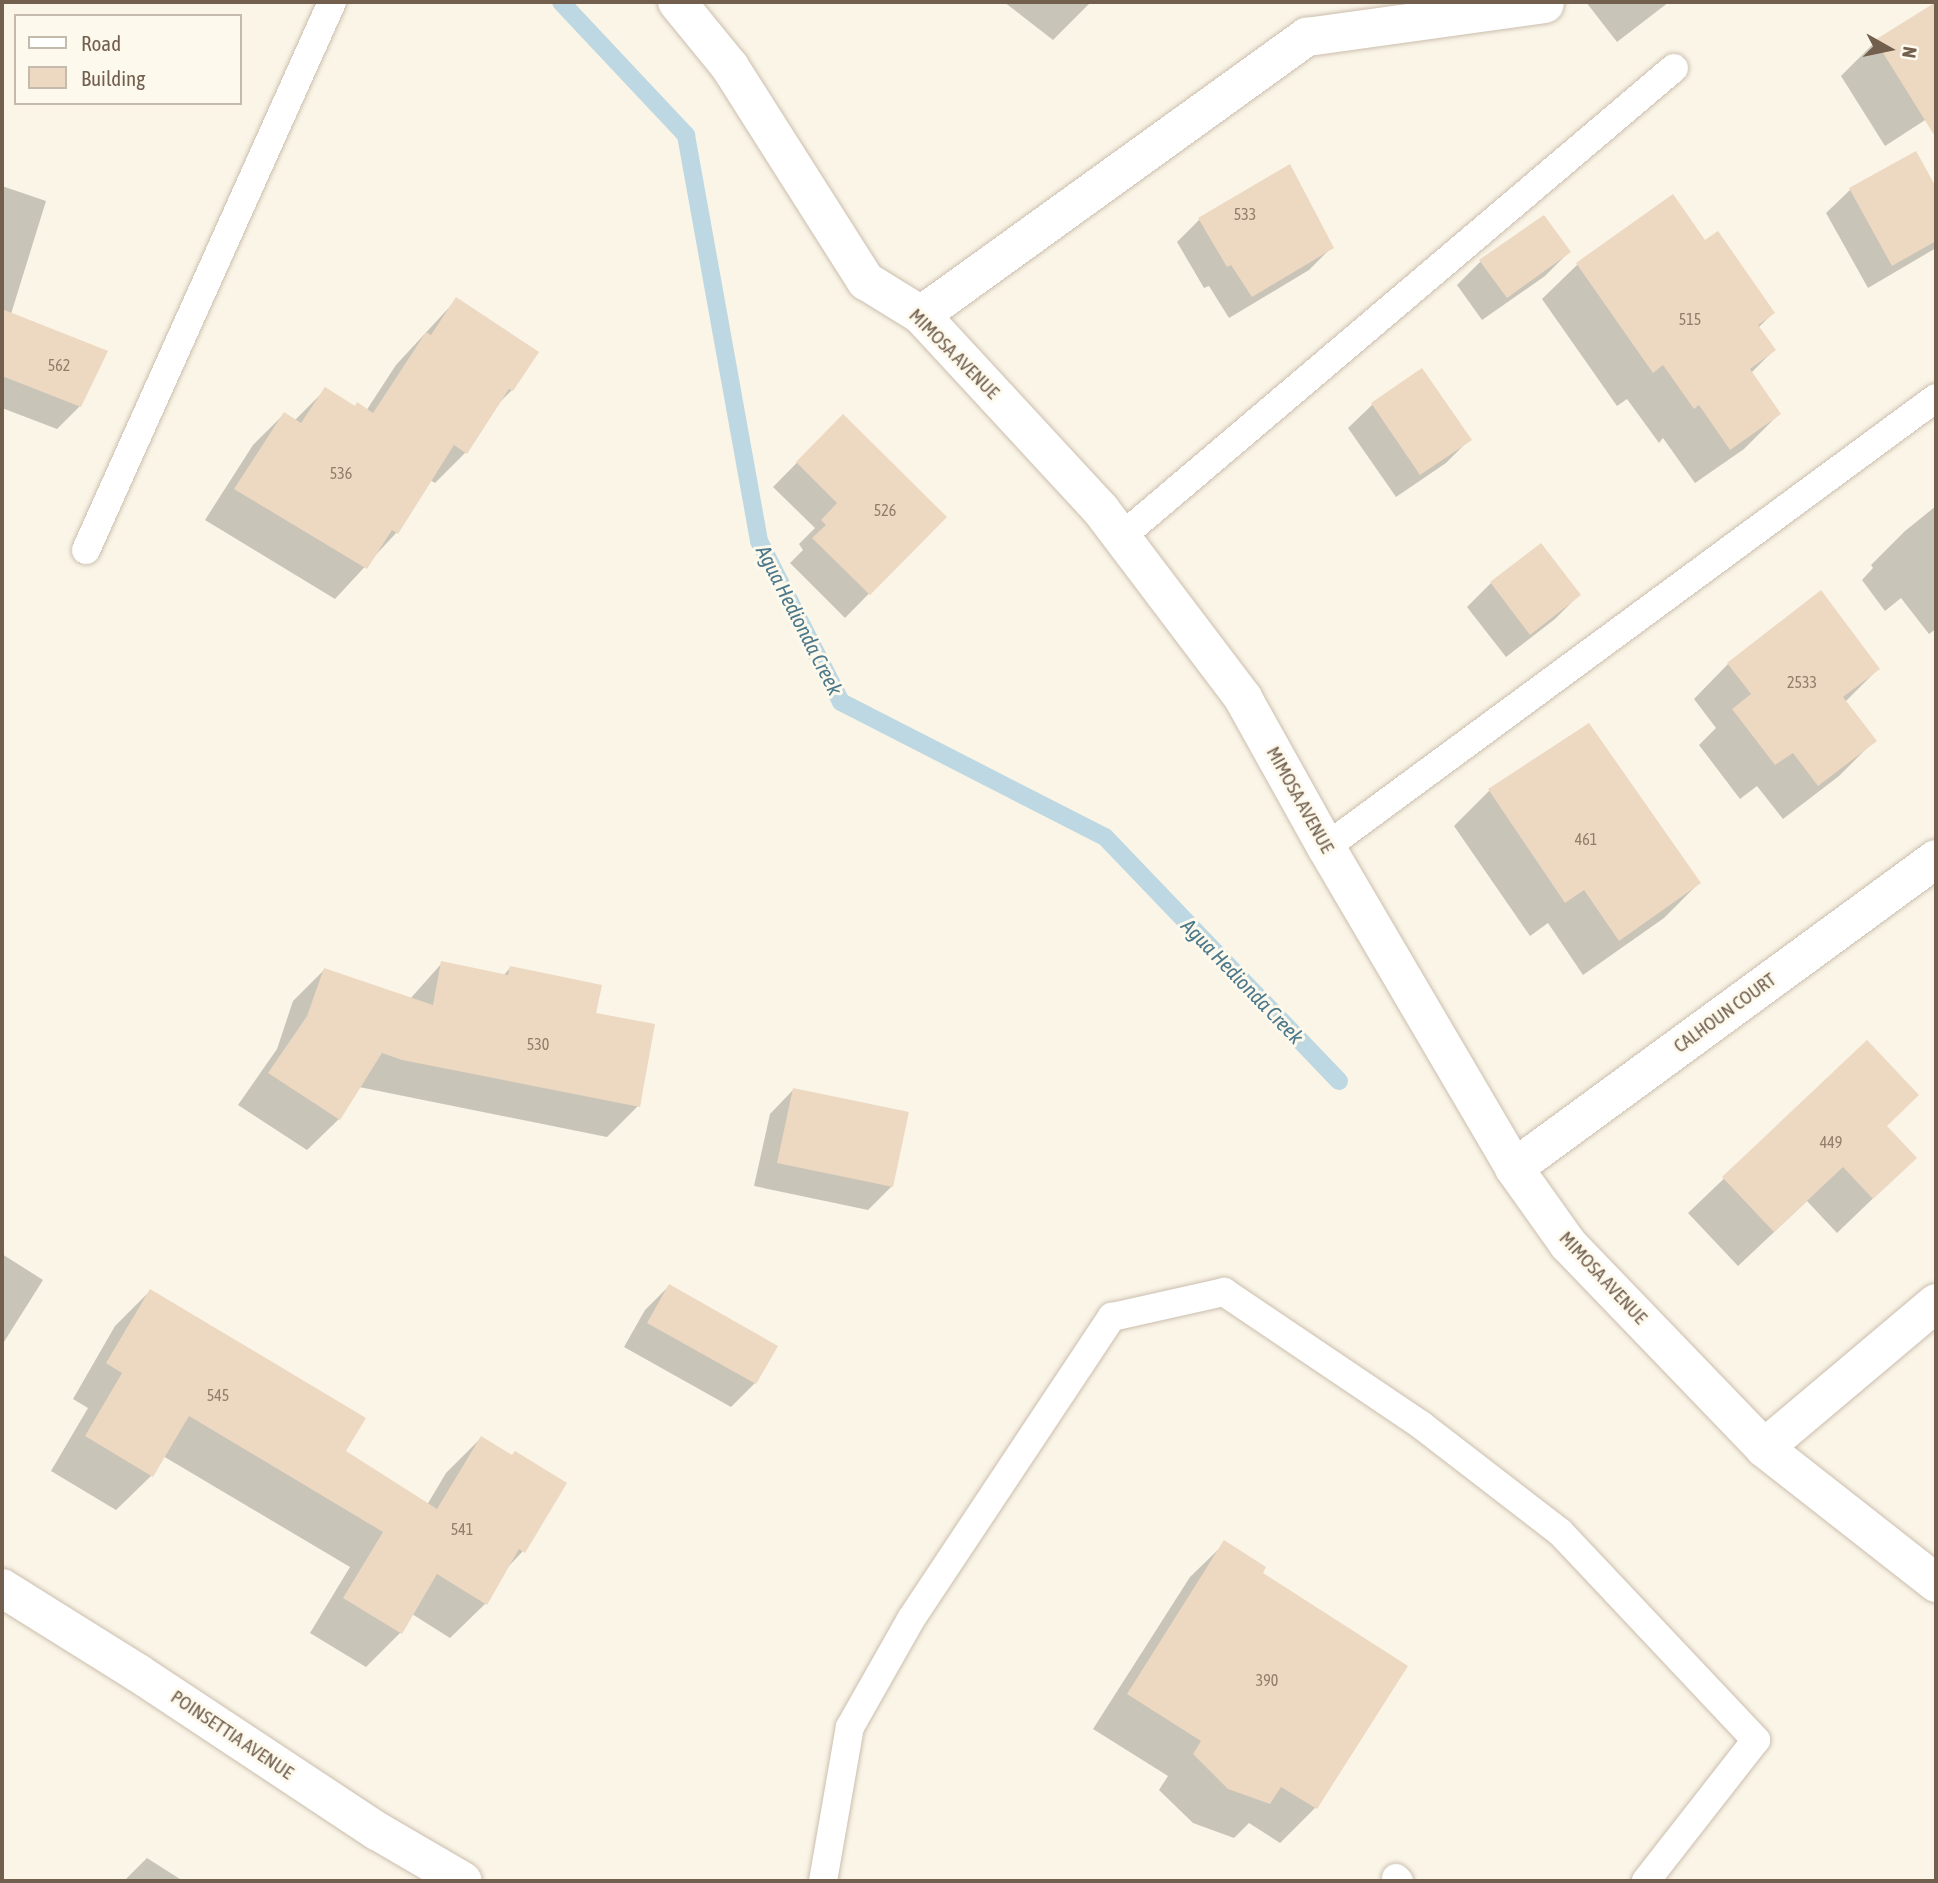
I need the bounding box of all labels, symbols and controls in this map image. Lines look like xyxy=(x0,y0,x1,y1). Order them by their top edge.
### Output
legend xyxy=(14,14,242,105)
north arrow xyxy=(1854,14,1924,84)
text: Road xyxy=(81,31,121,55)
text: N xyxy=(1898,45,1921,60)
text: Building xyxy=(81,66,145,90)
house number: 533 xyxy=(1234,204,1256,224)
street label: MIMOSA AVENUE xyxy=(904,304,1004,404)
house number: 515 xyxy=(1679,309,1701,329)
house number: 562 xyxy=(48,355,70,375)
house number: 536 xyxy=(330,463,352,483)
house number: 526 xyxy=(874,500,896,520)
water label: Agua Hedionda Creek xyxy=(751,541,849,699)
house number: 2533 xyxy=(1787,672,1817,692)
street label: MIMOSA AVENUE xyxy=(1261,743,1339,857)
house number: 461 xyxy=(1575,829,1597,849)
water label: Agua Hedionda Creek xyxy=(1177,913,1309,1049)
street label: CALHOUN COURT xyxy=(1669,968,1781,1058)
house number: 530 xyxy=(527,1034,549,1054)
house number: 449 xyxy=(1820,1132,1842,1152)
street label: MIMOSA AVENUE xyxy=(1554,1227,1652,1329)
house number: 545 xyxy=(207,1385,229,1405)
house number: 541 xyxy=(451,1519,473,1539)
house number: 390 xyxy=(1256,1670,1278,1690)
street label: POINSETTIA AVENUE xyxy=(166,1686,298,1784)

